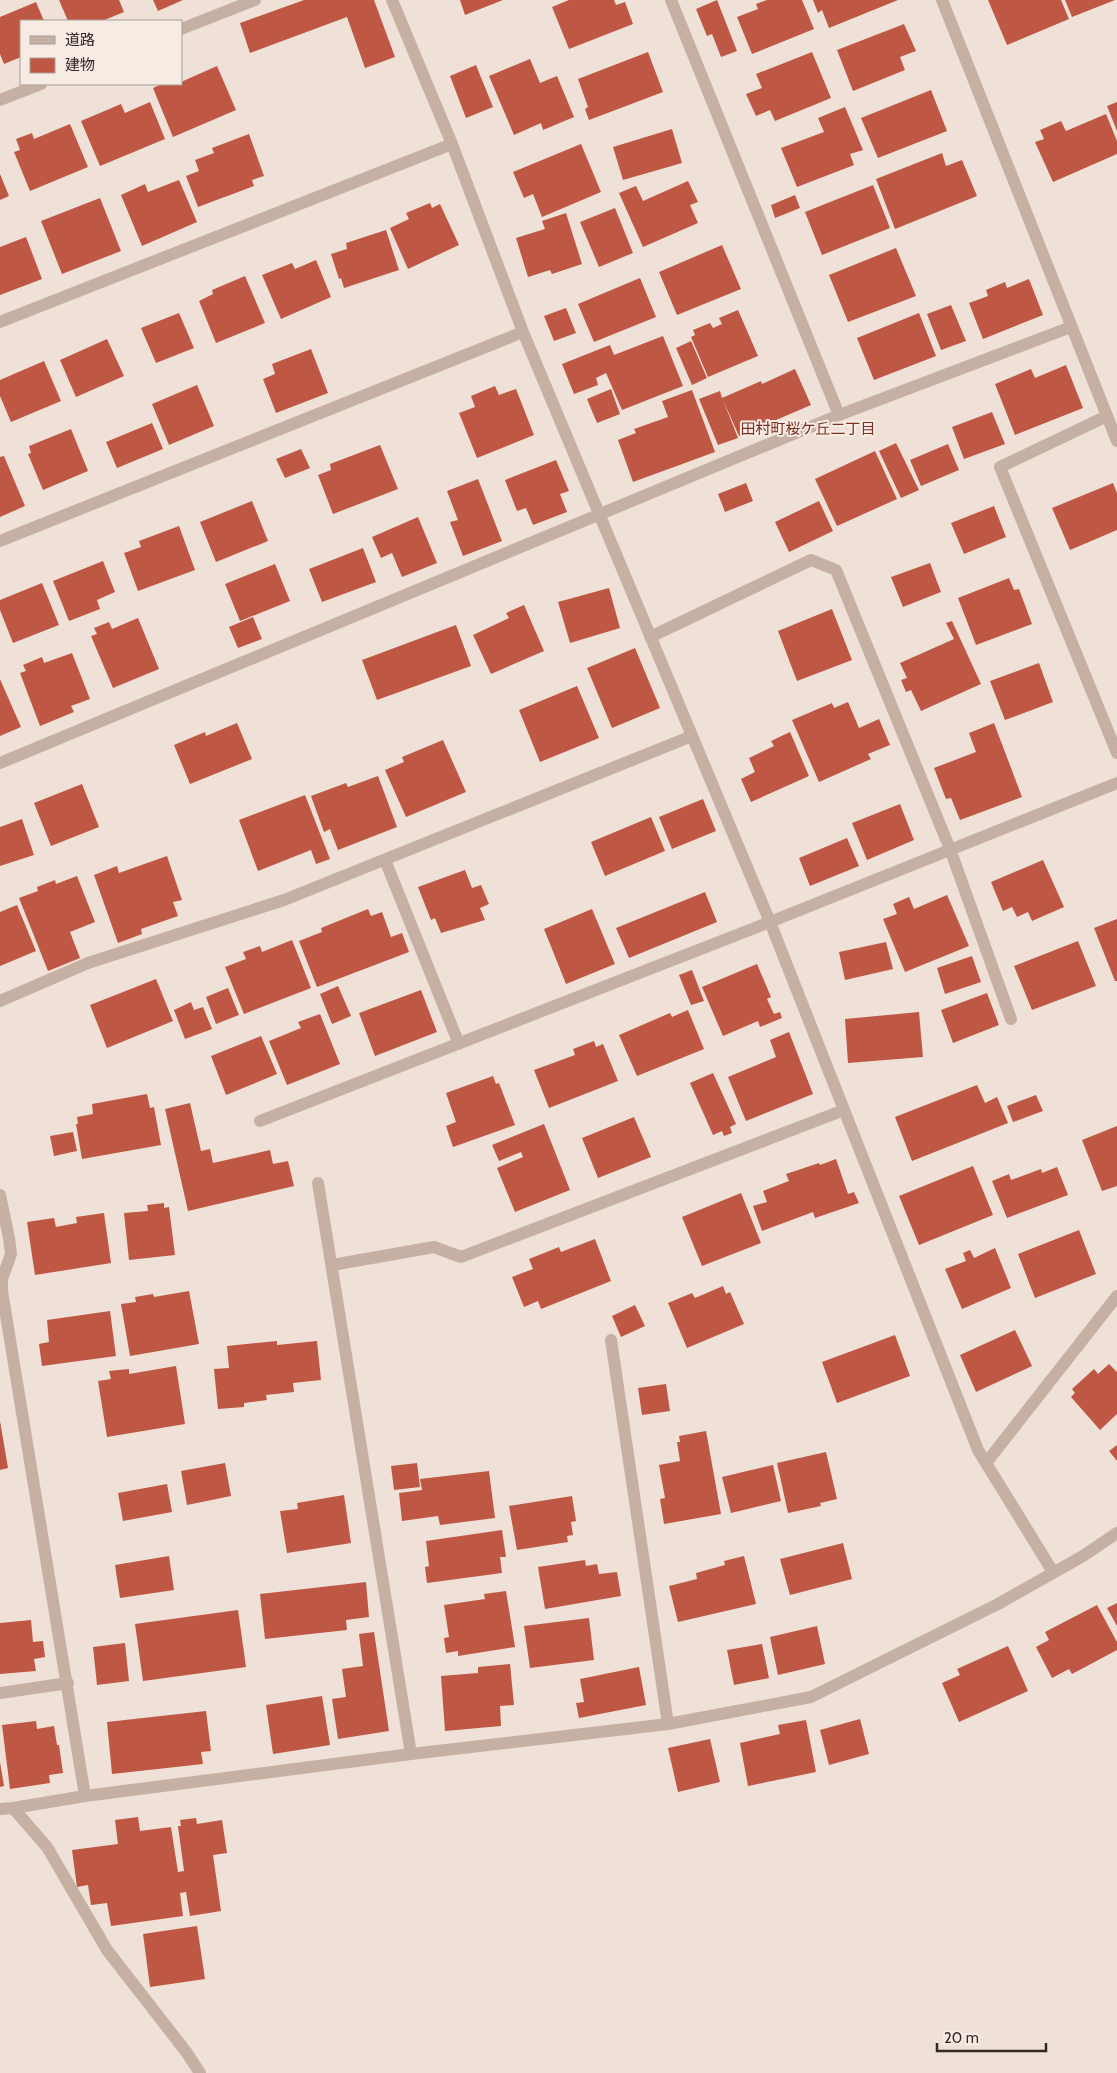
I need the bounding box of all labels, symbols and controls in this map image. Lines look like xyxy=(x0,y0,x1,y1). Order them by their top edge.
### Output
legend xyxy=(20,20,182,85)
text: 道路 xyxy=(65,31,95,49)
text: 建物 xyxy=(65,56,95,74)
district label: 田村町桜ケ丘二丁目 xyxy=(740,420,876,438)
scale bar xyxy=(937,2020,1046,2052)
text: 20 m xyxy=(944,2029,979,2047)

